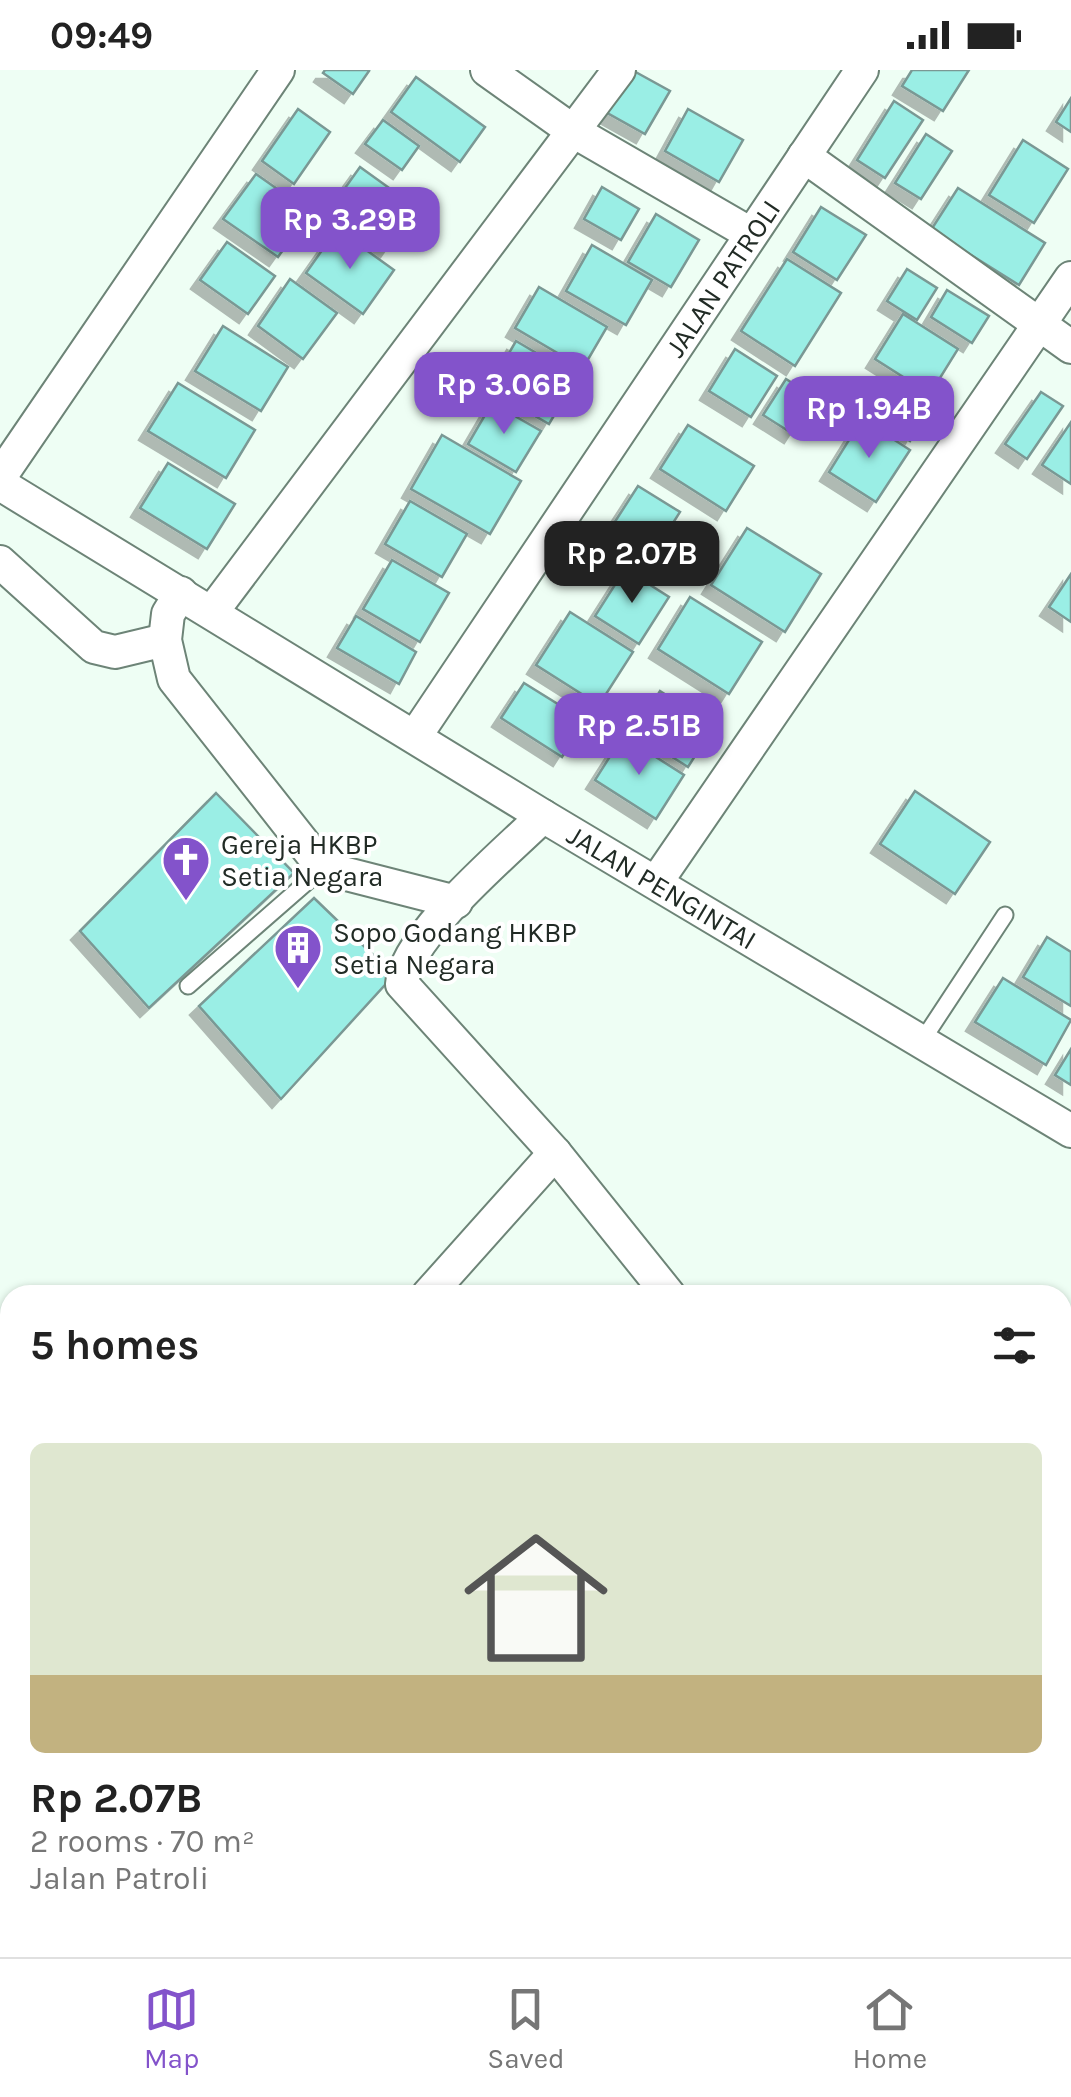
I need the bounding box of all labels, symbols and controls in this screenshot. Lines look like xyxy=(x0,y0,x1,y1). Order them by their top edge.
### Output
text: 09:49 xyxy=(50,13,153,58)
pin: Rp 3.29B xyxy=(247,187,453,272)
street label: JALAN PATROLI xyxy=(658,193,787,363)
text: Rp 3.29B xyxy=(283,201,417,238)
pin: Rp 3.06B xyxy=(401,352,607,437)
text: Rp 3.06B xyxy=(436,366,572,403)
pin: Rp 1.94B xyxy=(766,376,972,461)
text: Rp 1.94B xyxy=(806,390,932,427)
pin: Rp 2.07B xyxy=(529,521,735,606)
text: Rp 2.07B xyxy=(566,535,698,572)
pin: Rp 2.51B xyxy=(536,693,742,778)
text: Rp 2.51B xyxy=(576,707,702,744)
street label: JALAN PENGINTAI xyxy=(561,818,763,956)
place label: Gereja HKBP Setia Negara xyxy=(221,828,384,893)
church icon: Gereja HKBP Setia Negara xyxy=(160,834,212,902)
place label: Sopo Godang HKBP Setia Negara xyxy=(333,916,577,981)
building icon: Sopo Godang HKBP Setia Negara xyxy=(272,922,324,990)
icon: filters xyxy=(987,1318,1042,1373)
text: 5 homes xyxy=(30,1320,199,1370)
icon: home xyxy=(446,1508,626,1688)
text: Rp 2.07B xyxy=(30,1773,202,1823)
text: 2 rooms · 70 m² xyxy=(30,1823,255,1860)
text: Jalan Patroli xyxy=(30,1860,209,1897)
tab: Map xyxy=(144,1982,199,2075)
tab: Saved xyxy=(487,1982,565,2075)
tab: Home xyxy=(852,1982,927,2075)

